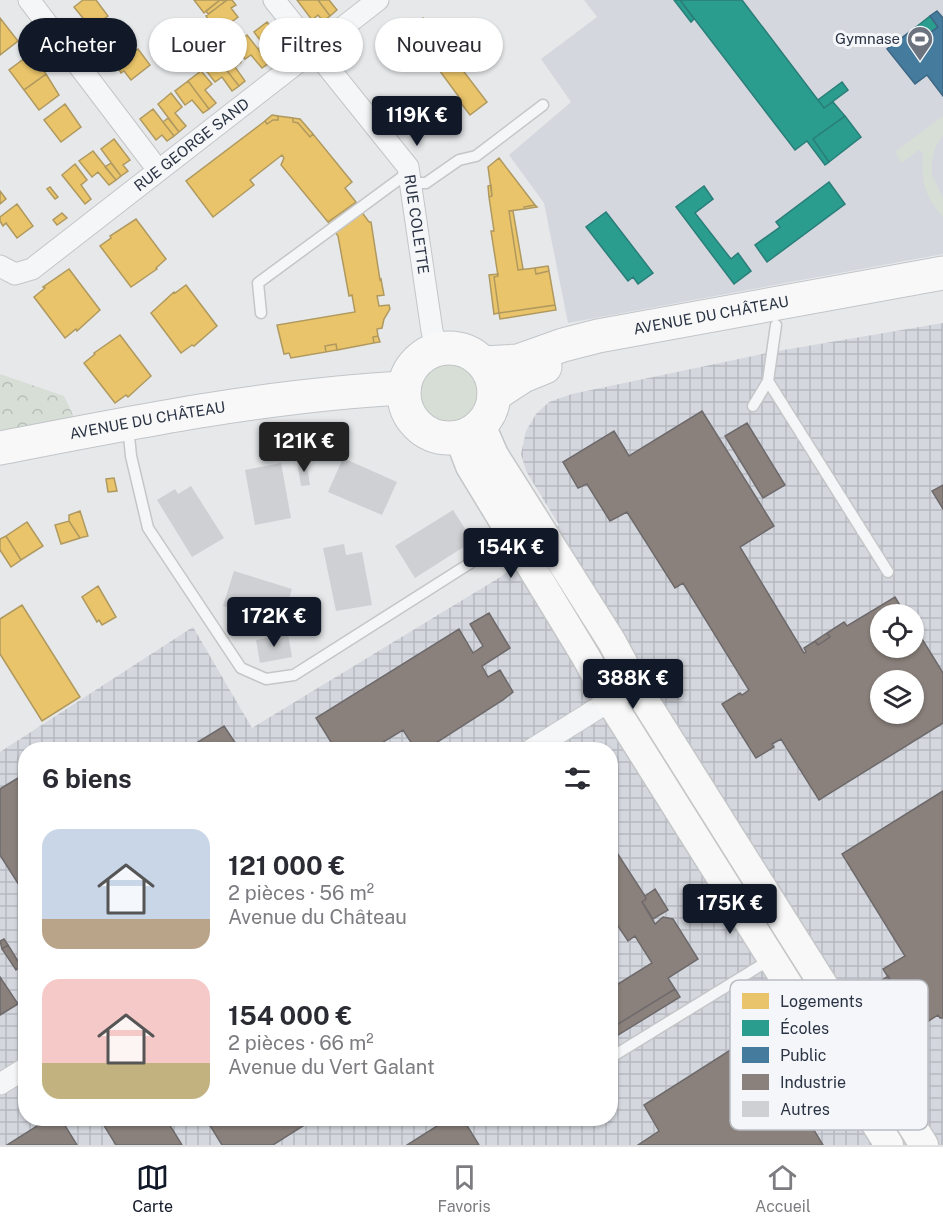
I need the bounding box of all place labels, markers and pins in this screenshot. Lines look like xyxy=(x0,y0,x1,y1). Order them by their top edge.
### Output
sports icon: Gymnase xyxy=(905,24,935,62)
place label: Gymnase xyxy=(835,30,900,47)
pin: 119K € xyxy=(368,96,466,147)
pin: 121K € xyxy=(255,422,353,473)
pin: 154K € xyxy=(462,528,560,579)
pin: 172K € xyxy=(225,597,323,648)
pin: 388K € xyxy=(584,659,682,710)
pin: 175K € xyxy=(681,884,779,935)

